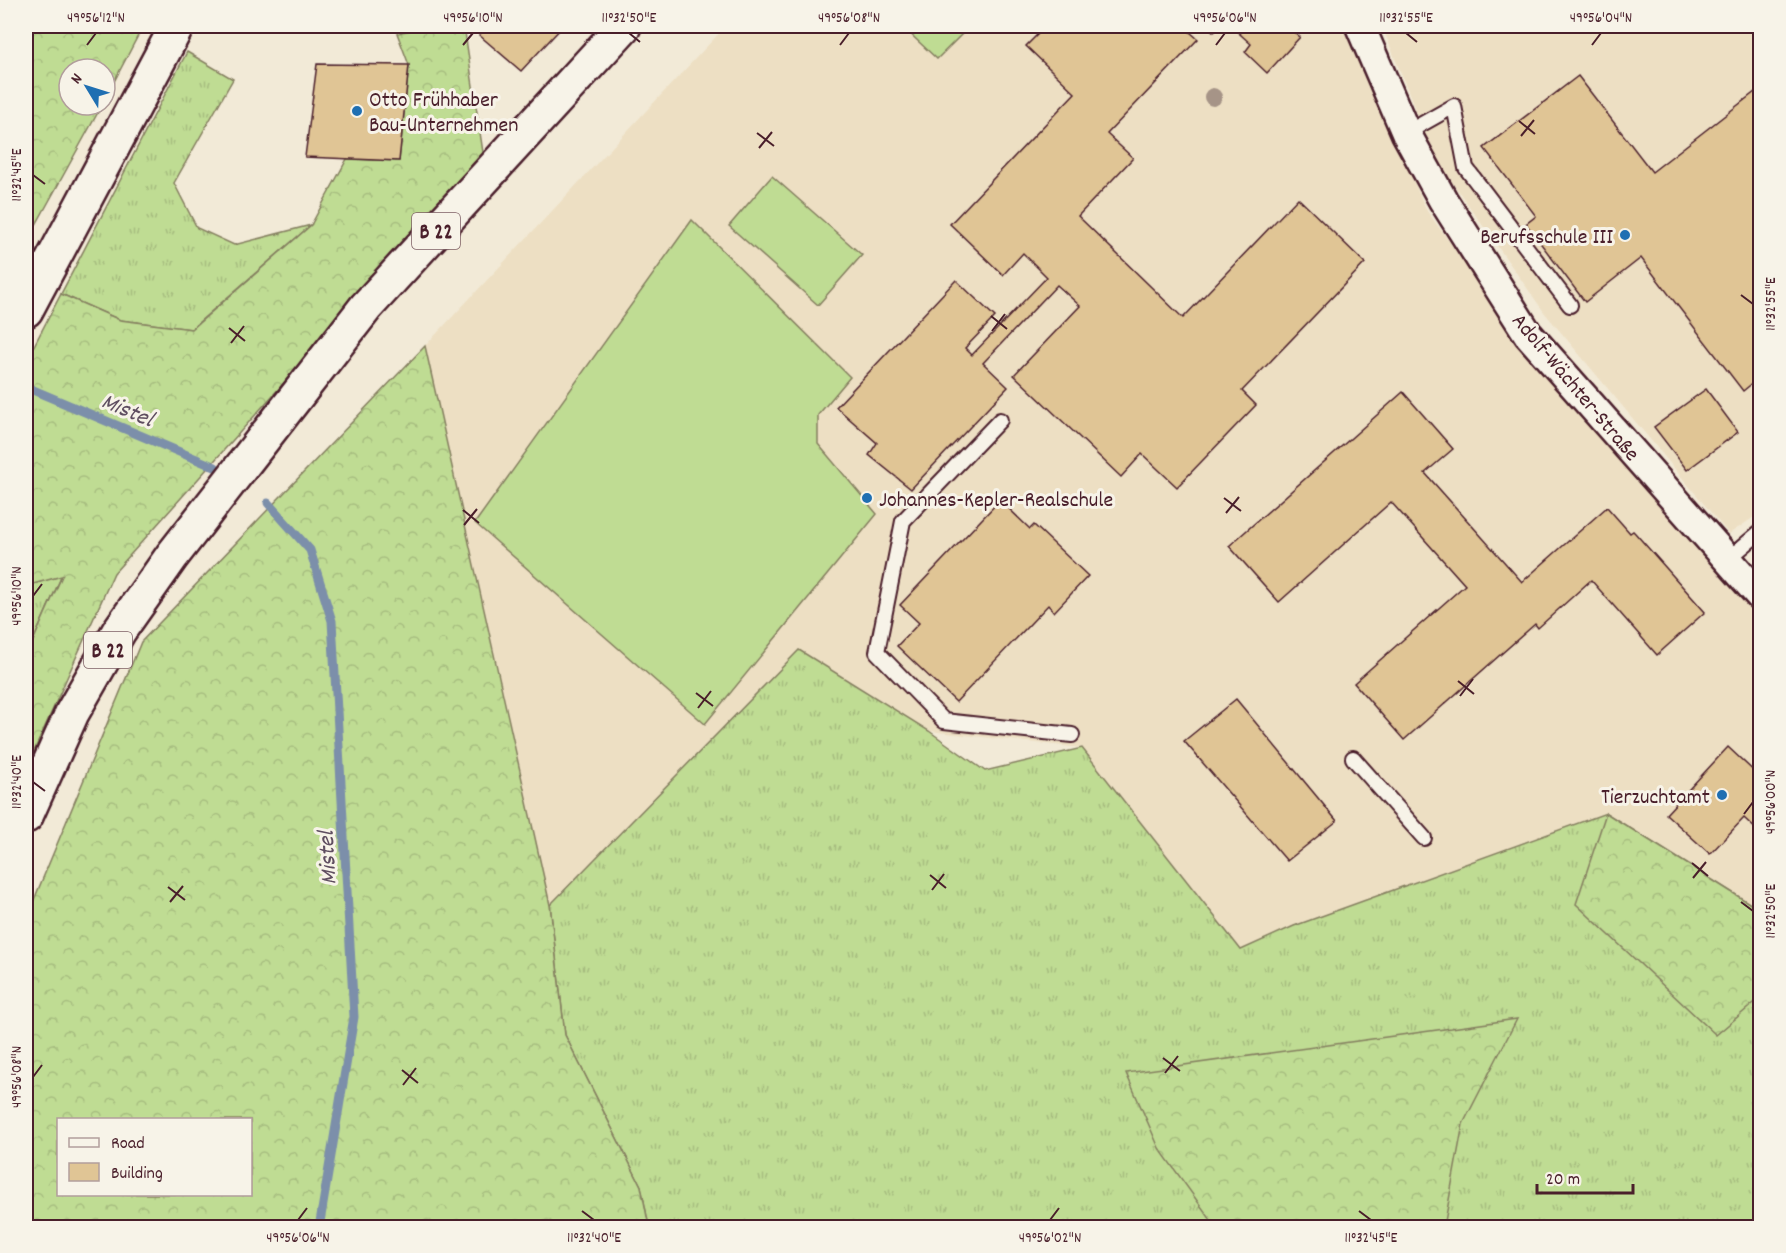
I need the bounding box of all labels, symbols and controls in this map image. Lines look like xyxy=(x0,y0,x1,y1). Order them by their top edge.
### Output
text: 49°56'12"N xyxy=(67,8,125,30)
text: 49°56'10"N xyxy=(443,8,503,30)
text: 11°32'50"E xyxy=(602,8,657,30)
text: 49°56'08"N xyxy=(818,8,880,30)
text: 49°56'06"N xyxy=(1193,8,1257,30)
text: 11°32'55"E xyxy=(1379,8,1433,30)
text: 49°56'04"N xyxy=(1570,8,1632,30)
north arrow xyxy=(57,57,117,117)
text: N xyxy=(66,69,89,89)
place label: Otto Frühhaber Bau-Unternehmen xyxy=(369,86,518,142)
marker: Otto Frühhaber Bau-Unternehmen xyxy=(350,104,364,118)
text: 11°32'45"E xyxy=(7,148,29,201)
road number: B 22 xyxy=(412,213,460,249)
place label: Berufsschule III xyxy=(1480,223,1613,254)
marker: Berufsschule III xyxy=(1618,228,1632,242)
text: 11°32'55"E xyxy=(1761,277,1783,331)
street label: Adolf-Wächter-Straße xyxy=(1503,307,1646,469)
water label: Mistel xyxy=(95,386,160,439)
place label: Johannes-Kepler-Realschule xyxy=(879,486,1113,517)
marker: Johannes-Kepler-Realschule xyxy=(860,491,874,505)
text: 49°56'10"N xyxy=(7,566,29,626)
road number: B 22 xyxy=(84,632,132,668)
text: 11°32'40"E xyxy=(7,755,29,809)
text: 49°56'00"N xyxy=(1761,770,1783,834)
place label: Tierzuchtamt xyxy=(1601,783,1710,814)
marker: Tierzuchtamt xyxy=(1715,788,1729,802)
water label: Mistel xyxy=(310,828,347,886)
text: 11°32'50"E xyxy=(1761,883,1783,938)
text: 49°56'08"N xyxy=(7,1046,29,1108)
legend xyxy=(57,1118,252,1196)
text: Road xyxy=(111,1132,145,1157)
scale bar xyxy=(1537,1157,1633,1195)
text: Building xyxy=(111,1162,163,1187)
text: 20 m xyxy=(1546,1168,1580,1193)
text: 49°56'06"N xyxy=(266,1228,330,1250)
text: 11°32'40"E xyxy=(567,1228,621,1250)
text: 49°56'02"N xyxy=(1019,1228,1081,1250)
text: 11°32'45"E xyxy=(1345,1228,1398,1250)

